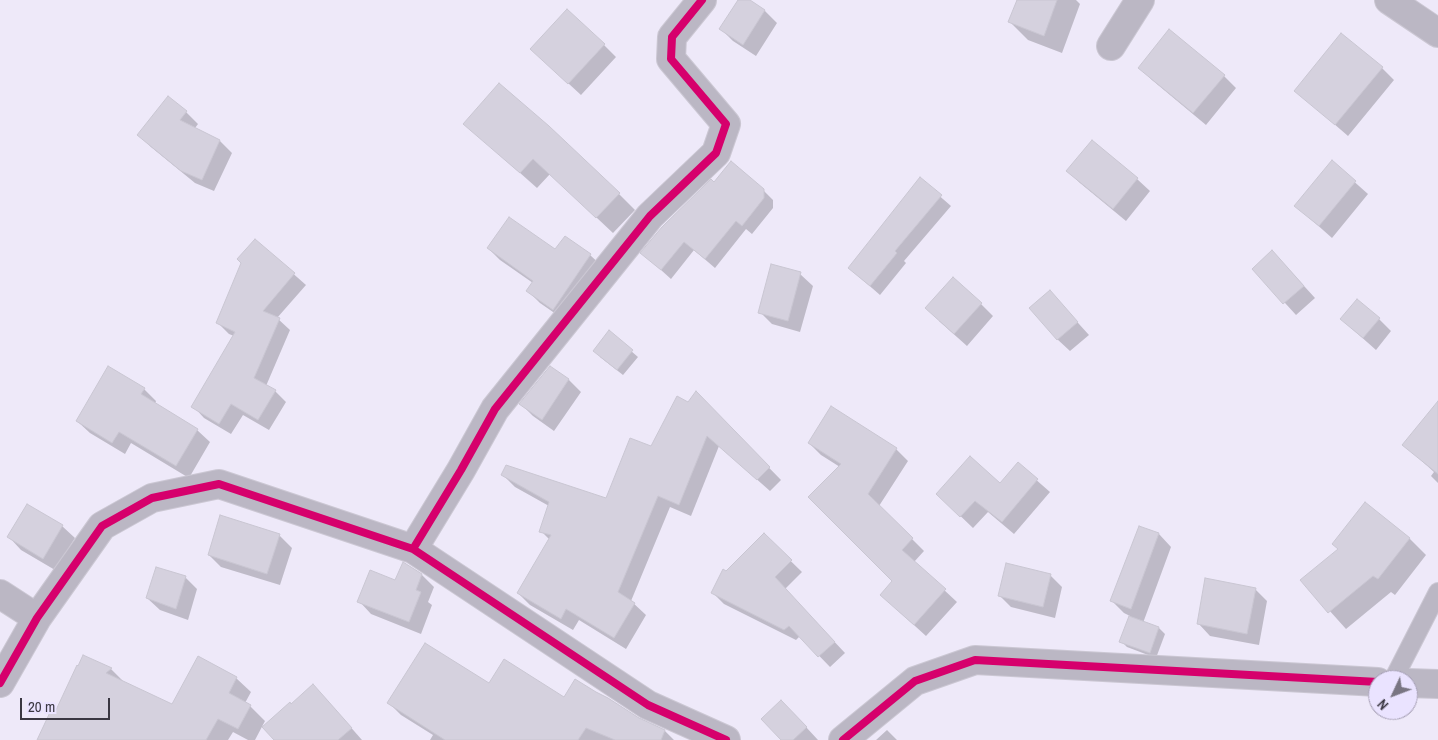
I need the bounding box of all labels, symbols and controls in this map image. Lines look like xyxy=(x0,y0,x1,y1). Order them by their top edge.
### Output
north arrow xyxy=(1368,670,1418,720)
scale bar xyxy=(22,688,112,720)
text: N xyxy=(1373,695,1392,714)
text: 20 m xyxy=(28,696,55,717)

